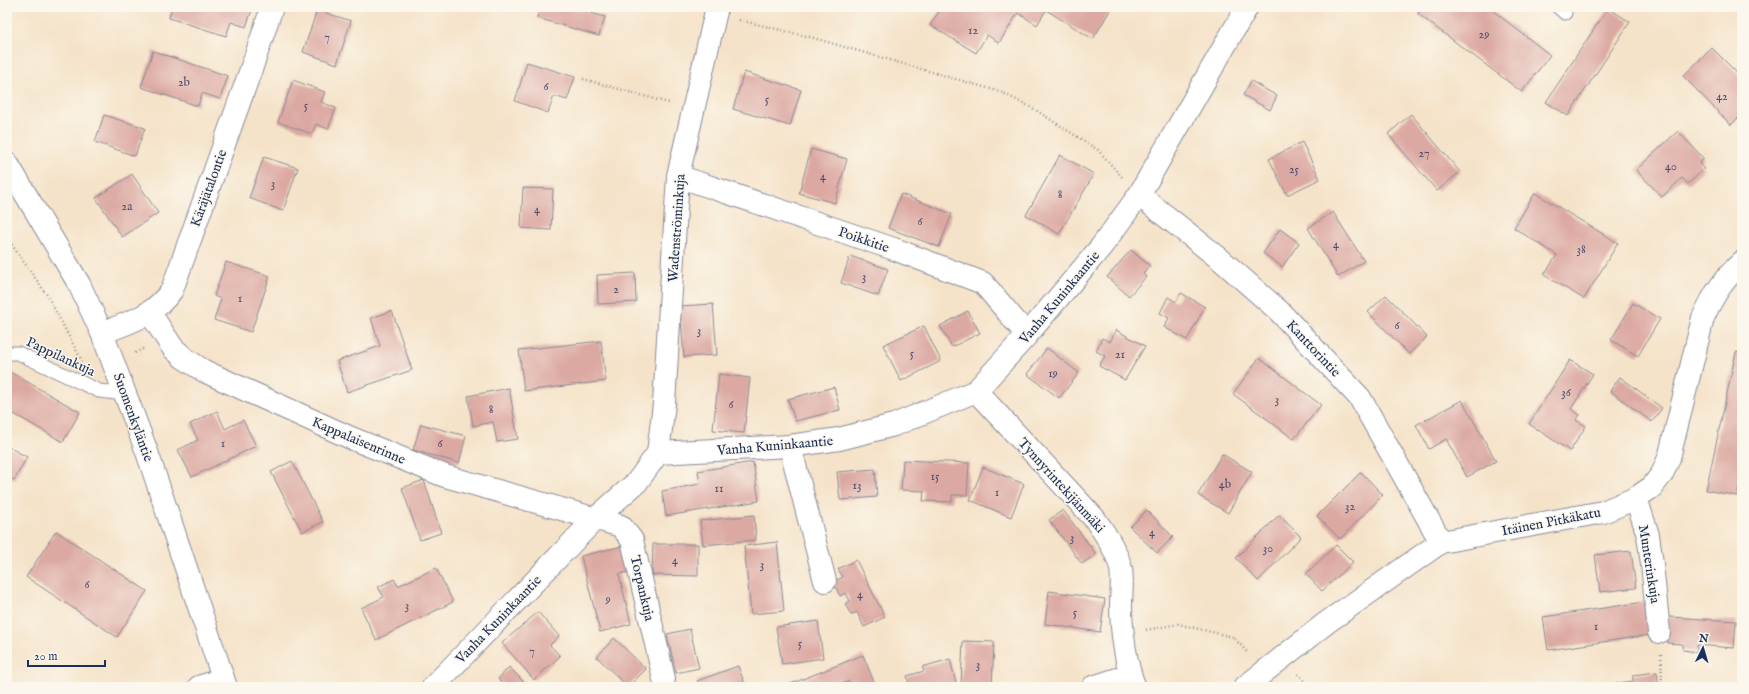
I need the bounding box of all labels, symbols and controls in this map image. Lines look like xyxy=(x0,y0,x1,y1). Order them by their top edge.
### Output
house number: 12 xyxy=(968,23,978,38)
house number: 29 xyxy=(1479,27,1489,42)
house number: 7 xyxy=(324,30,330,45)
house number: 2b xyxy=(178,75,190,90)
house number: 6 xyxy=(543,79,549,94)
house number: 42 xyxy=(1716,89,1728,104)
house number: 5 xyxy=(765,92,770,107)
house number: 5 xyxy=(304,98,309,113)
house number: 27 xyxy=(1418,146,1430,161)
street label: Käräjätalontie xyxy=(187,147,231,230)
house number: 40 xyxy=(1665,159,1677,174)
house number: 25 xyxy=(1289,162,1300,177)
house number: 4 xyxy=(820,169,826,184)
street label: Wadenströminkuja xyxy=(664,172,690,283)
house number: 3 xyxy=(271,176,275,191)
house number: 8 xyxy=(1058,187,1063,202)
house number: 2a xyxy=(122,199,133,214)
house number: 4 xyxy=(534,202,540,217)
house number: 6 xyxy=(917,214,923,229)
street label: Poikkitie xyxy=(836,223,892,257)
house number: 4 xyxy=(1333,237,1339,252)
house number: 38 xyxy=(1576,242,1586,257)
street label: Vanha Kuninkaantie xyxy=(1015,247,1104,349)
house number: 3 xyxy=(862,269,866,284)
house number: 2 xyxy=(613,282,619,297)
house number: 1 xyxy=(238,291,242,306)
street label: Kanttorintie xyxy=(1282,316,1345,382)
house number: 6 xyxy=(1394,318,1400,333)
house number: 3 xyxy=(697,323,701,338)
street label: Pappilankuja xyxy=(23,333,99,381)
house number: 5 xyxy=(910,346,915,361)
house number: 21 xyxy=(1115,347,1125,362)
house number: 19 xyxy=(1048,366,1058,381)
street label: Suomenkyläntie xyxy=(109,371,158,465)
house number: 36 xyxy=(1561,385,1572,400)
house number: 3 xyxy=(1275,392,1279,407)
house number: 6 xyxy=(728,397,734,412)
house number: 8 xyxy=(489,402,494,417)
street label: Kappalaisenrinne xyxy=(309,413,409,469)
street label: Vanha Kuninkaantie xyxy=(715,432,834,460)
street label: Tynnyrintekijänmäki xyxy=(1014,434,1109,537)
house number: 1 xyxy=(221,436,225,451)
house number: 6 xyxy=(437,436,443,451)
house number: 15 xyxy=(931,469,940,484)
house number: 4b xyxy=(1219,477,1231,492)
house number: 13 xyxy=(853,478,861,493)
house number: 11 xyxy=(715,481,723,496)
house number: 1 xyxy=(995,485,999,500)
house number: 32 xyxy=(1345,499,1355,514)
street label: Itäinen Pitkäkatu xyxy=(1500,504,1602,540)
street label: Munterinkuja xyxy=(1634,524,1664,606)
house number: 4 xyxy=(1149,525,1155,540)
house number: 3 xyxy=(1070,530,1074,545)
house number: 30 xyxy=(1263,541,1273,556)
house number: 4 xyxy=(672,553,678,568)
street label: Torpankuja xyxy=(626,554,659,624)
house number: 3 xyxy=(760,557,764,572)
street label: Vanha Kuninkaantie xyxy=(451,571,546,668)
house number: 6 xyxy=(84,577,90,592)
house number: 4 xyxy=(857,587,863,602)
house number: 9 xyxy=(604,592,611,607)
house number: 3 xyxy=(405,598,409,613)
house number: 5 xyxy=(1073,605,1078,620)
house number: 1 xyxy=(1594,619,1598,634)
north arrow xyxy=(1683,628,1723,668)
text: N xyxy=(1697,632,1710,646)
house number: 5 xyxy=(798,636,803,651)
scale bar xyxy=(28,642,105,668)
house number: 7 xyxy=(529,644,535,659)
text: 20 m xyxy=(34,649,57,664)
house number: 3 xyxy=(976,657,980,672)

